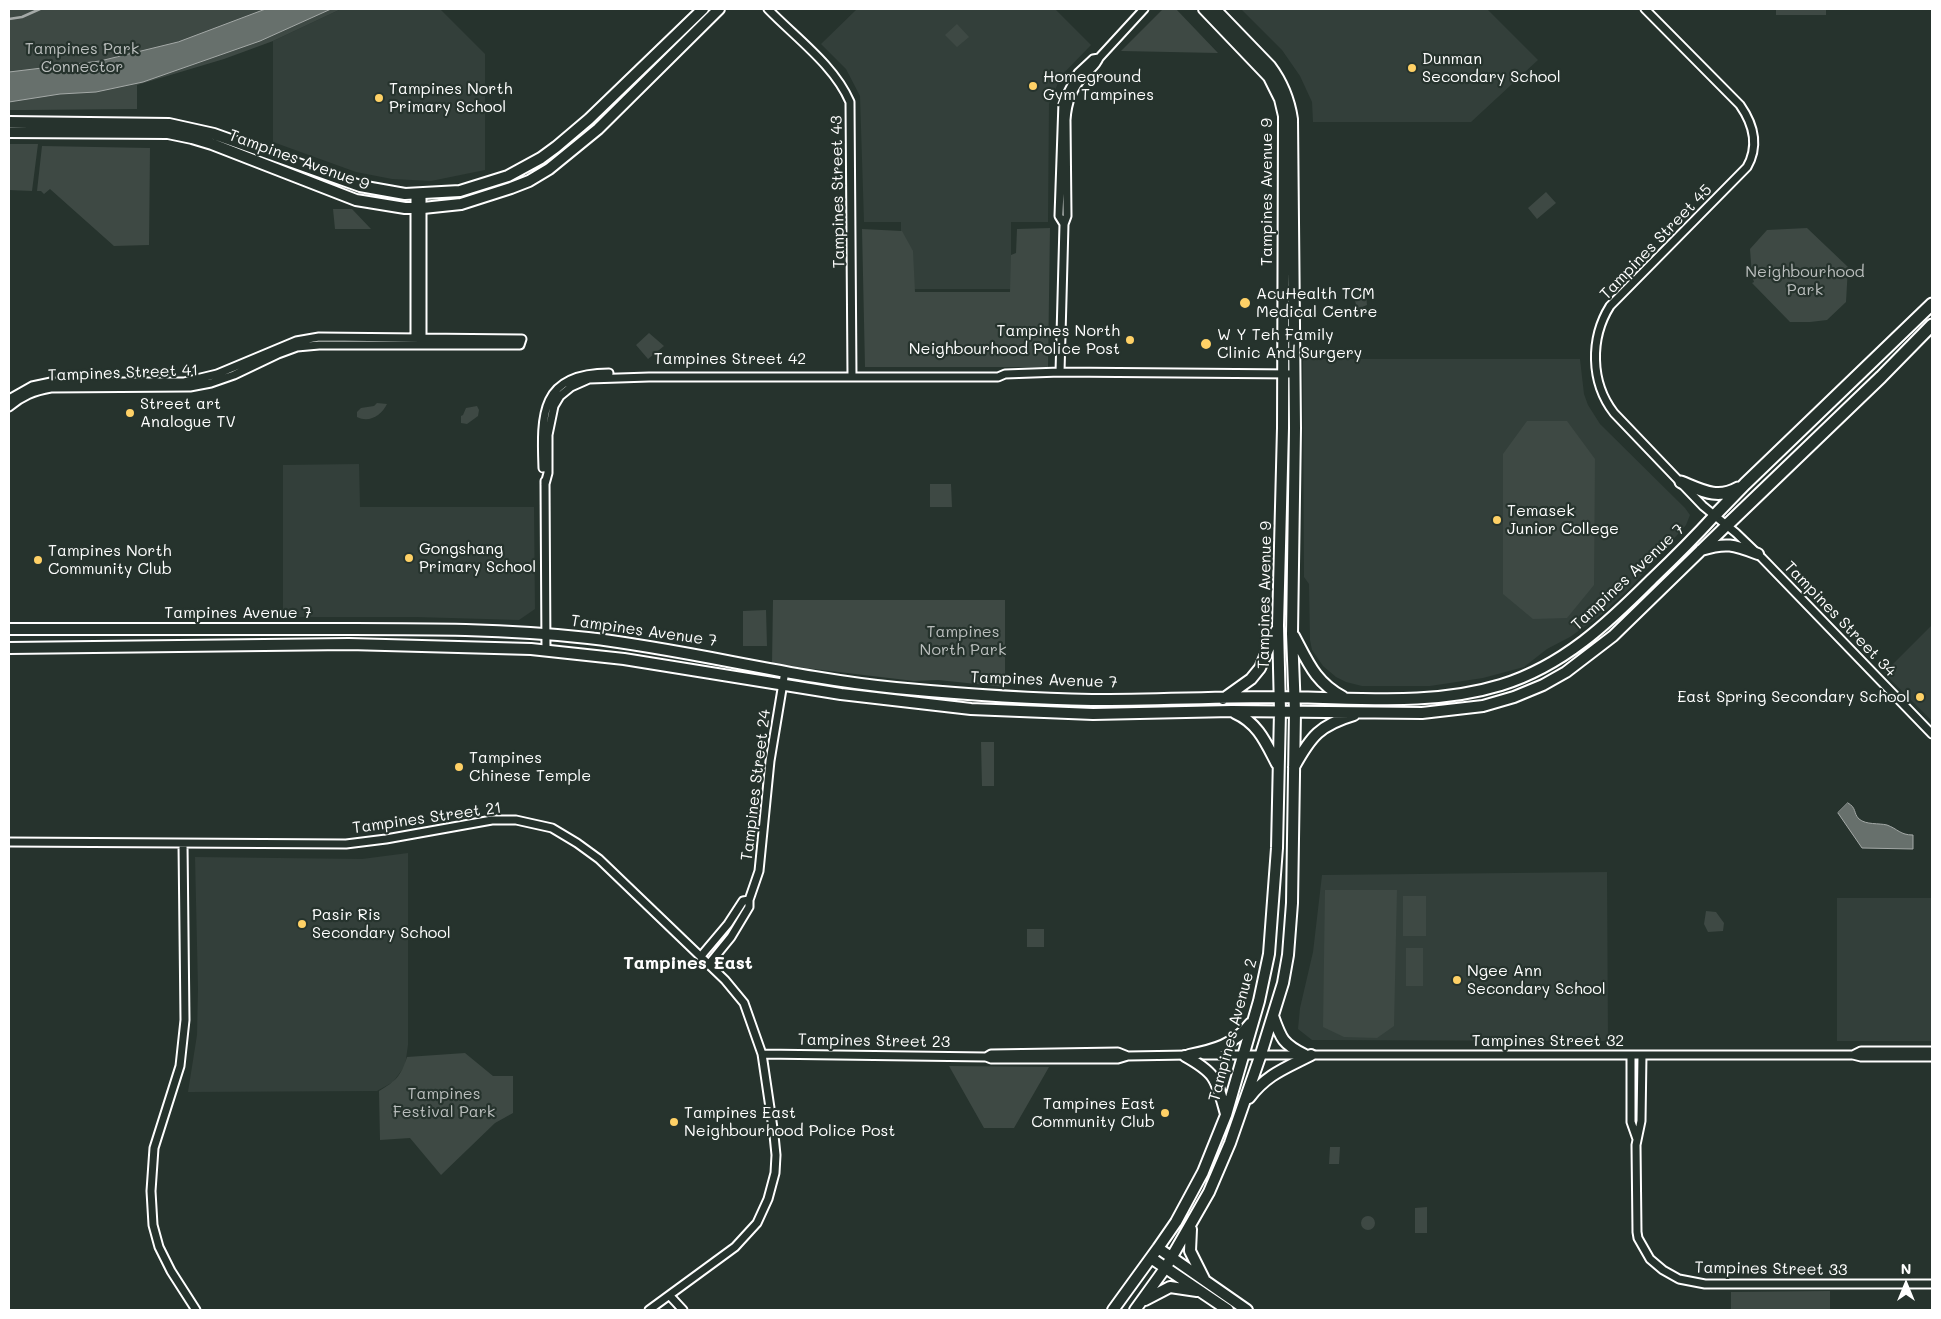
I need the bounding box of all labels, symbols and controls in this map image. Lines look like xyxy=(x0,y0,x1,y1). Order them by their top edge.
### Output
park label: Tampines Park Connector xyxy=(25,39,139,77)
place label: Dunman Secondary School xyxy=(1422,49,1561,87)
marker: Dunman Secondary School xyxy=(1406,62,1418,74)
place label: Homeground Gym Tampines xyxy=(1043,67,1154,105)
place label: Tampines North Primary School xyxy=(389,79,512,117)
marker: Homeground Gym Tampines xyxy=(1027,80,1039,92)
marker: Tampines North Primary School xyxy=(373,92,385,104)
street label: Tampines Street 43 xyxy=(827,115,849,269)
street label: Tampines Avenue 9 xyxy=(1257,118,1277,266)
street label: Tampines Avenue 9 xyxy=(226,126,372,194)
street label: Tampines Street 45 xyxy=(1596,180,1716,304)
park label: Neighbourhood Park xyxy=(1745,262,1865,300)
place label: AcuHealth TCM Medical Centre xyxy=(1256,284,1377,322)
marker: AcuHealth TCM Medical Centre xyxy=(1238,296,1252,310)
place label: Tampines North Neighbourhood Police Post xyxy=(909,321,1120,359)
place label: W Y Teh Family Clinic And Surgery xyxy=(1217,325,1362,363)
marker: Tampines North Neighbourhood Police Post xyxy=(1124,334,1136,346)
marker: W Y Teh Family Clinic And Surgery xyxy=(1199,337,1213,351)
street label: Tampines Street 42 xyxy=(654,349,806,369)
street label: Tampines Street 41 xyxy=(47,361,199,385)
place label: Street art Analogue TV xyxy=(140,394,236,432)
marker: Street art Analogue TV xyxy=(124,407,136,419)
place label: Temasek Junior College xyxy=(1507,501,1619,539)
marker: Temasek Junior College xyxy=(1491,514,1503,526)
street label: Tampines Avenue 7 xyxy=(1568,520,1688,634)
street label: Tampines Avenue 9 xyxy=(1254,521,1276,669)
place label: Gongshang Primary School xyxy=(419,539,536,577)
place label: Tampines North Community Club xyxy=(48,541,172,579)
marker: Gongshang Primary School xyxy=(403,552,415,564)
marker: Tampines North Community Club xyxy=(32,554,44,566)
street label: Tampines Street 34 xyxy=(1780,557,1900,681)
street label: Tampines Avenue 7 xyxy=(164,603,312,623)
street label: Tampines Avenue 7 xyxy=(570,611,718,651)
park label: Tampines North Park xyxy=(920,622,1006,660)
street label: Tampines Avenue 7 xyxy=(970,668,1118,692)
place label: East Spring Secondary School xyxy=(1677,687,1910,707)
marker: East Spring Secondary School xyxy=(1914,691,1926,703)
street label: Tampines Street 24 xyxy=(737,708,775,862)
place label: Tampines Chinese Temple xyxy=(469,748,591,786)
marker: Tampines Chinese Temple xyxy=(453,761,465,773)
street label: Tampines Street 21 xyxy=(351,798,503,838)
place label: Pasir Ris Secondary School xyxy=(312,905,451,943)
marker: Pasir Ris Secondary School xyxy=(296,918,308,930)
district label: Tampines East xyxy=(623,952,753,974)
street label: Tampines Avenue 2 xyxy=(1205,956,1261,1104)
place label: Ngee Ann Secondary School xyxy=(1467,961,1606,999)
marker: Ngee Ann Secondary School xyxy=(1451,974,1463,986)
street label: Tampines Street 23 xyxy=(798,1030,950,1052)
street label: Tampines Street 32 xyxy=(1472,1031,1624,1051)
park label: Tampines Festival Park xyxy=(393,1084,495,1122)
place label: Tampines East Community Club xyxy=(1031,1094,1155,1132)
place label: Tampines East Neighbourhood Police Post xyxy=(684,1103,895,1141)
marker: Tampines East Community Club xyxy=(1159,1107,1171,1119)
marker: Tampines East Neighbourhood Police Post xyxy=(668,1116,680,1128)
street label: Tampines Street 33 xyxy=(1694,1258,1848,1280)
north arrow xyxy=(1881,1259,1931,1309)
text: N xyxy=(1901,1259,1911,1278)

